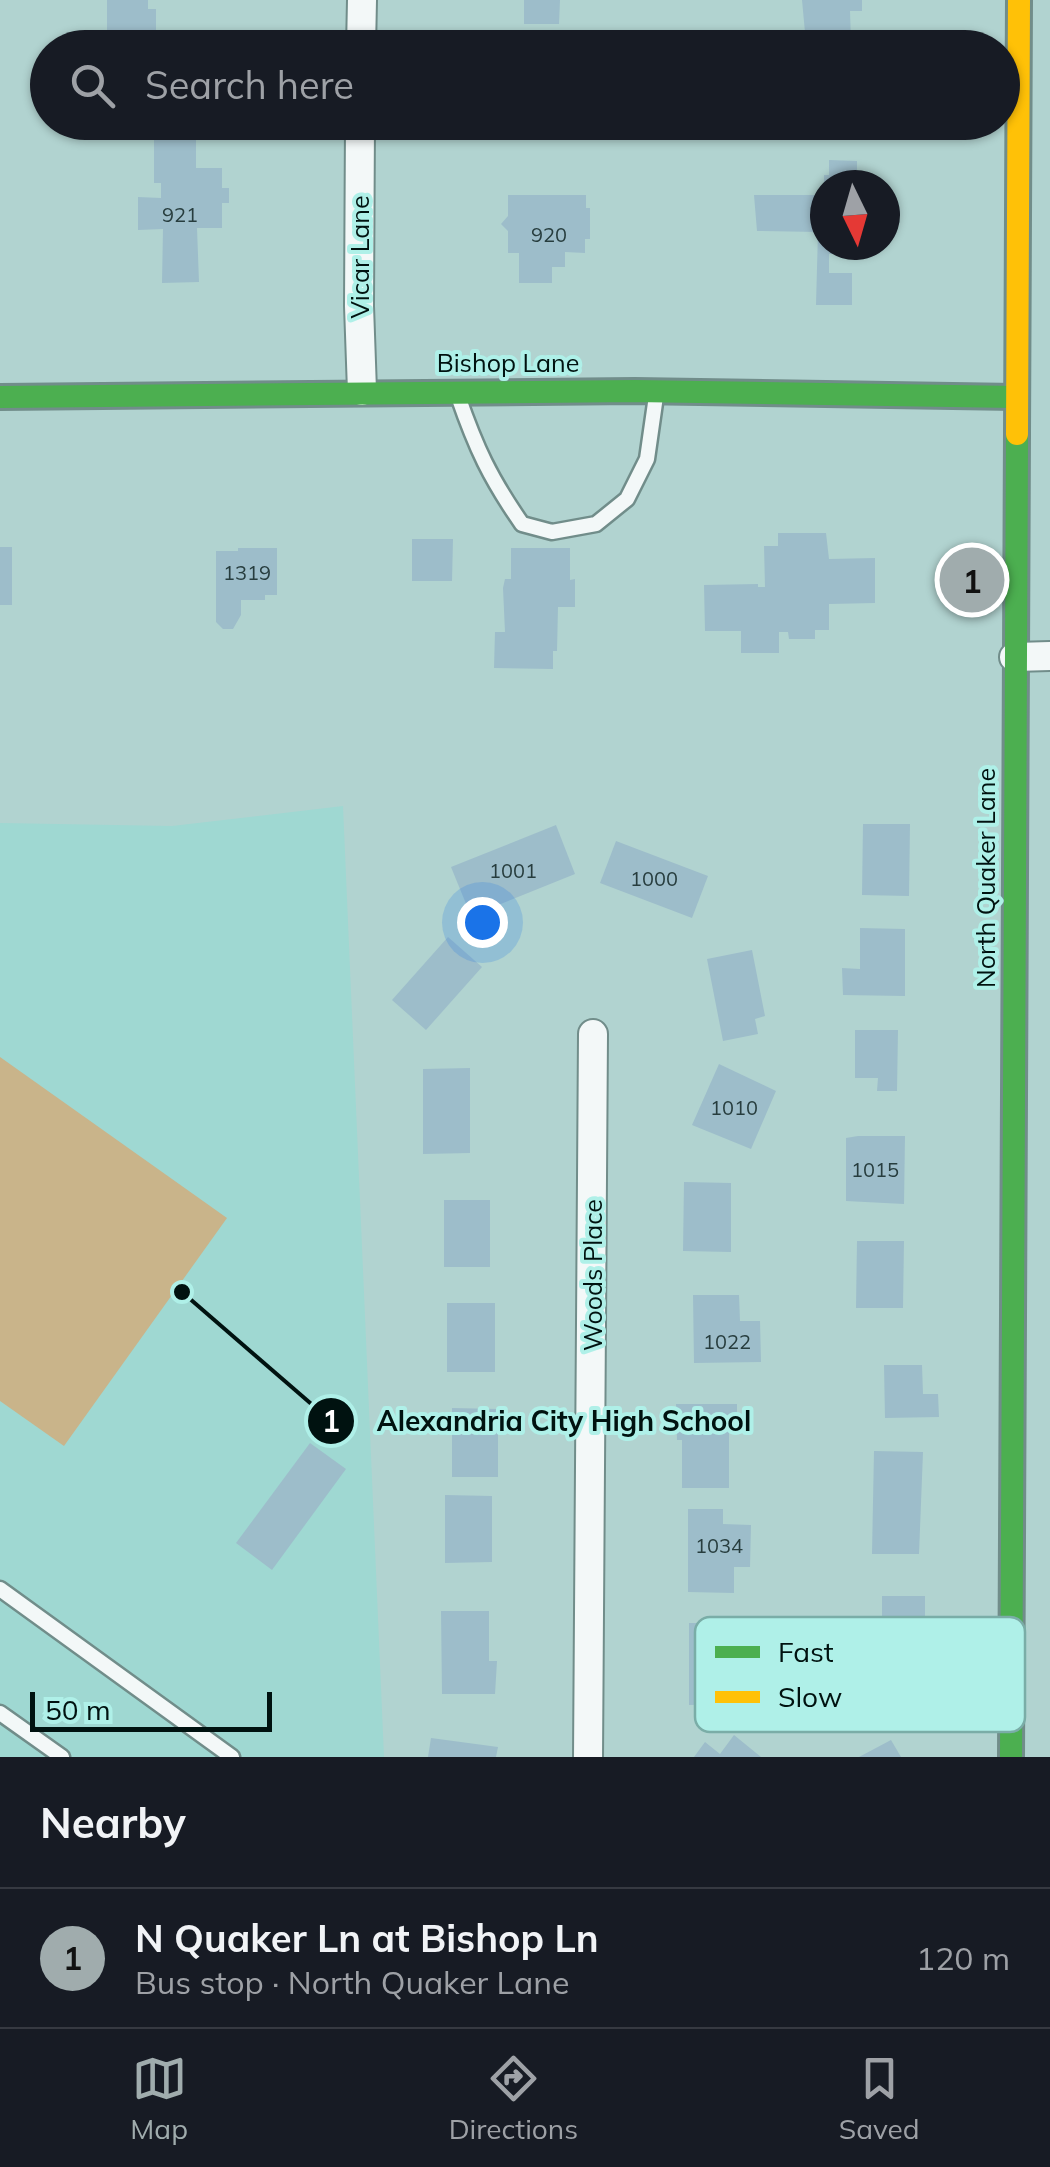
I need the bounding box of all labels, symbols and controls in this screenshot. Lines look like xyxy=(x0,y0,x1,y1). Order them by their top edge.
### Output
search box xyxy=(30,30,1020,140)
icon: search xyxy=(65,58,120,113)
text: Search here xyxy=(145,61,354,109)
north arrow xyxy=(810,170,900,260)
street label: Vicar Lane xyxy=(344,195,375,319)
house number: 921 xyxy=(162,202,198,227)
house number: 920 xyxy=(531,222,567,247)
street label: Bishop Lane xyxy=(437,347,579,378)
pin: 1 xyxy=(940,542,1004,618)
house number: 1319 xyxy=(223,560,271,585)
street label: North Quaker Lane xyxy=(970,768,1001,988)
house number: 1001 xyxy=(489,858,537,883)
house number: 1000 xyxy=(630,866,678,891)
your location xyxy=(457,897,508,948)
house number: 1010 xyxy=(710,1095,758,1120)
house number: 1015 xyxy=(851,1157,899,1182)
street label: Woods Place xyxy=(577,1199,608,1351)
house number: 1022 xyxy=(703,1329,751,1354)
callout: Alexandria City High School xyxy=(306,1392,771,1450)
text: 1 xyxy=(322,1402,340,1440)
text: Alexandria City High School xyxy=(377,1403,751,1438)
house number: 1034 xyxy=(695,1533,743,1558)
legend xyxy=(695,1617,1025,1732)
text: Fast xyxy=(778,1634,834,1669)
text: Slow xyxy=(778,1679,842,1714)
scale bar xyxy=(30,1687,272,1732)
text: 50 m xyxy=(45,1692,111,1727)
text: Nearby xyxy=(40,1796,186,1849)
text: N Quaker Ln at Bishop Ln xyxy=(135,1914,599,1962)
text: 1 xyxy=(63,1938,82,1978)
text: 120 m xyxy=(916,1938,1010,1978)
text: Bus stop · North Quaker Lane xyxy=(135,1962,569,2002)
tab: Map xyxy=(130,2051,188,2146)
tab: Directions xyxy=(449,2051,578,2146)
tab: Saved xyxy=(839,2051,920,2146)

